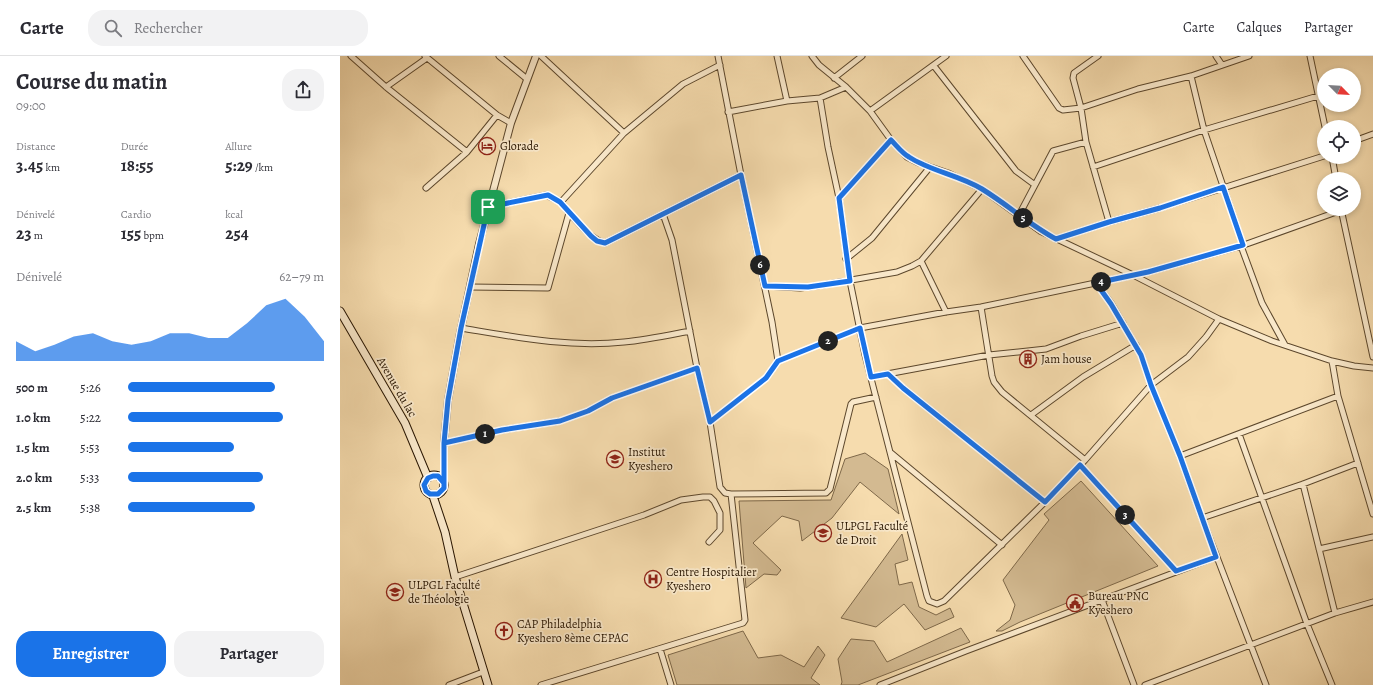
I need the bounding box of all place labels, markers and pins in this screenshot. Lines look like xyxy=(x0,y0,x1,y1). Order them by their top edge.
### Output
hotel icon: Glorade xyxy=(477,136,497,156)
place label: Glorade xyxy=(500,138,539,154)
pin xyxy=(471,190,505,224)
pin: 5 xyxy=(1013,208,1033,228)
pin: 6 xyxy=(750,255,770,275)
pin: 4 xyxy=(1091,272,1111,292)
pin: 2 xyxy=(818,331,838,351)
building icon: Jam house xyxy=(1018,349,1038,369)
place label: Jam house xyxy=(1041,351,1092,367)
pin: 1 xyxy=(475,424,495,444)
place label: Institut Kyeshero xyxy=(628,444,673,474)
school or university icon: Institut Kyeshero xyxy=(605,449,625,469)
pin: 3 xyxy=(1115,505,1135,525)
place label: ULPGL Faculté de Droit xyxy=(836,518,908,548)
school or university icon: ULPGL Faculté de Droit xyxy=(813,523,833,543)
place label: Centre Hospitalier Kyeshero xyxy=(666,564,757,594)
hospital icon: Centre Hospitalier Kyeshero xyxy=(643,569,663,589)
place label: ULPGL Faculté de Théologie xyxy=(408,577,480,607)
school or university icon: ULPGL Faculté de Théologie xyxy=(385,582,405,602)
place label: Bureau PNC Kyeshero xyxy=(1088,588,1149,618)
public building icon: Bureau PNC Kyeshero xyxy=(1065,593,1085,613)
place label: CAP Philadelphia Kyeshero 8ème CEPAC xyxy=(517,616,628,646)
church icon: CAP Philadelphia Kyeshero 8ème CEPAC xyxy=(494,621,514,641)

